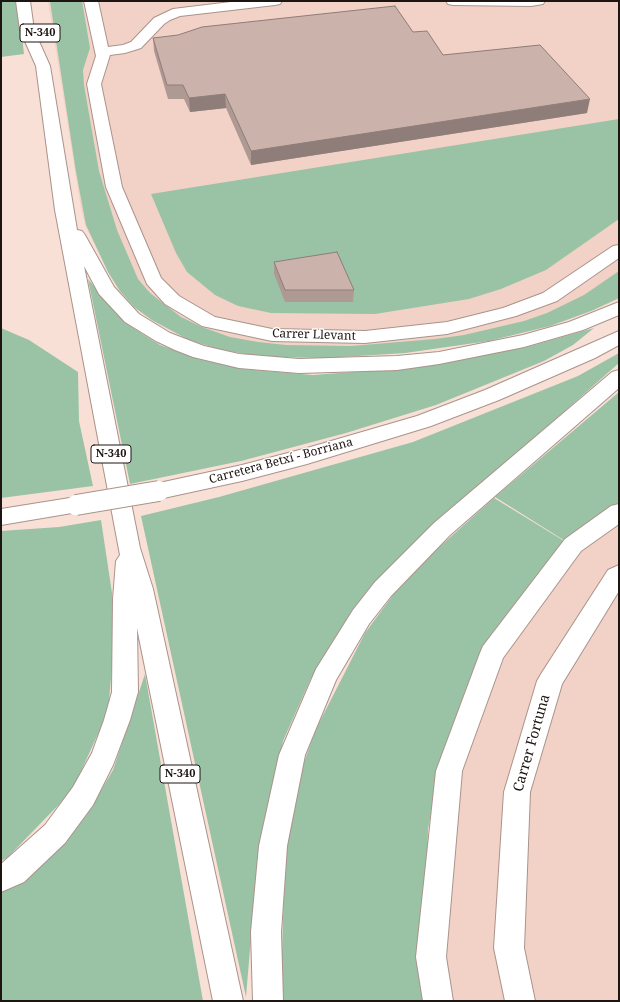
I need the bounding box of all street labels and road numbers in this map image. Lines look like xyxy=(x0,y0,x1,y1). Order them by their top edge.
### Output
road number: N-340 xyxy=(20,24,60,42)
street label: Carrer Llevant xyxy=(272,326,356,344)
street label: Carretera Betxí - Borriana xyxy=(208,435,354,487)
road number: N-340 xyxy=(91,445,131,463)
street label: Carrer Fortuna xyxy=(510,692,554,794)
road number: N-340 xyxy=(160,765,200,783)

